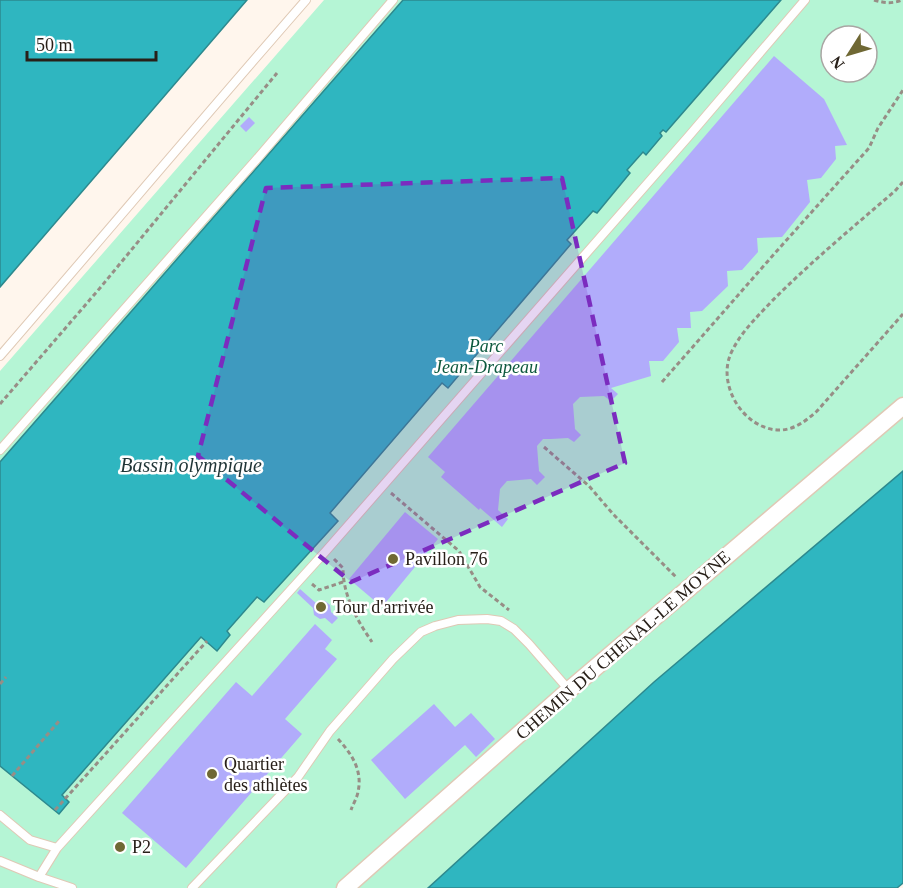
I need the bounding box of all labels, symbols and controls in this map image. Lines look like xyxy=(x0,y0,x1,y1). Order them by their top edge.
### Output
scale bar xyxy=(27,24,156,62)
north arrow xyxy=(819,24,879,84)
text: 50 m xyxy=(36,35,73,55)
text: N xyxy=(827,53,848,72)
park label: Parc Jean-Drapeau xyxy=(434,336,538,377)
water label: Bassin olympique xyxy=(120,454,262,477)
street label: CHEMIN DU CHENAL-LE MOYNE xyxy=(512,546,734,744)
place label: Pavillon 76 xyxy=(405,549,488,569)
marker: Pavillon 76 xyxy=(386,552,400,566)
place label: Tour d'arrivée xyxy=(333,597,433,617)
marker: Tour d'arrivée xyxy=(314,600,328,614)
place label: Quartier des athlètes xyxy=(224,754,307,795)
marker: Quartier des athlètes xyxy=(205,767,219,781)
place label: P2 xyxy=(132,837,151,857)
marker: P2 xyxy=(113,840,127,854)

